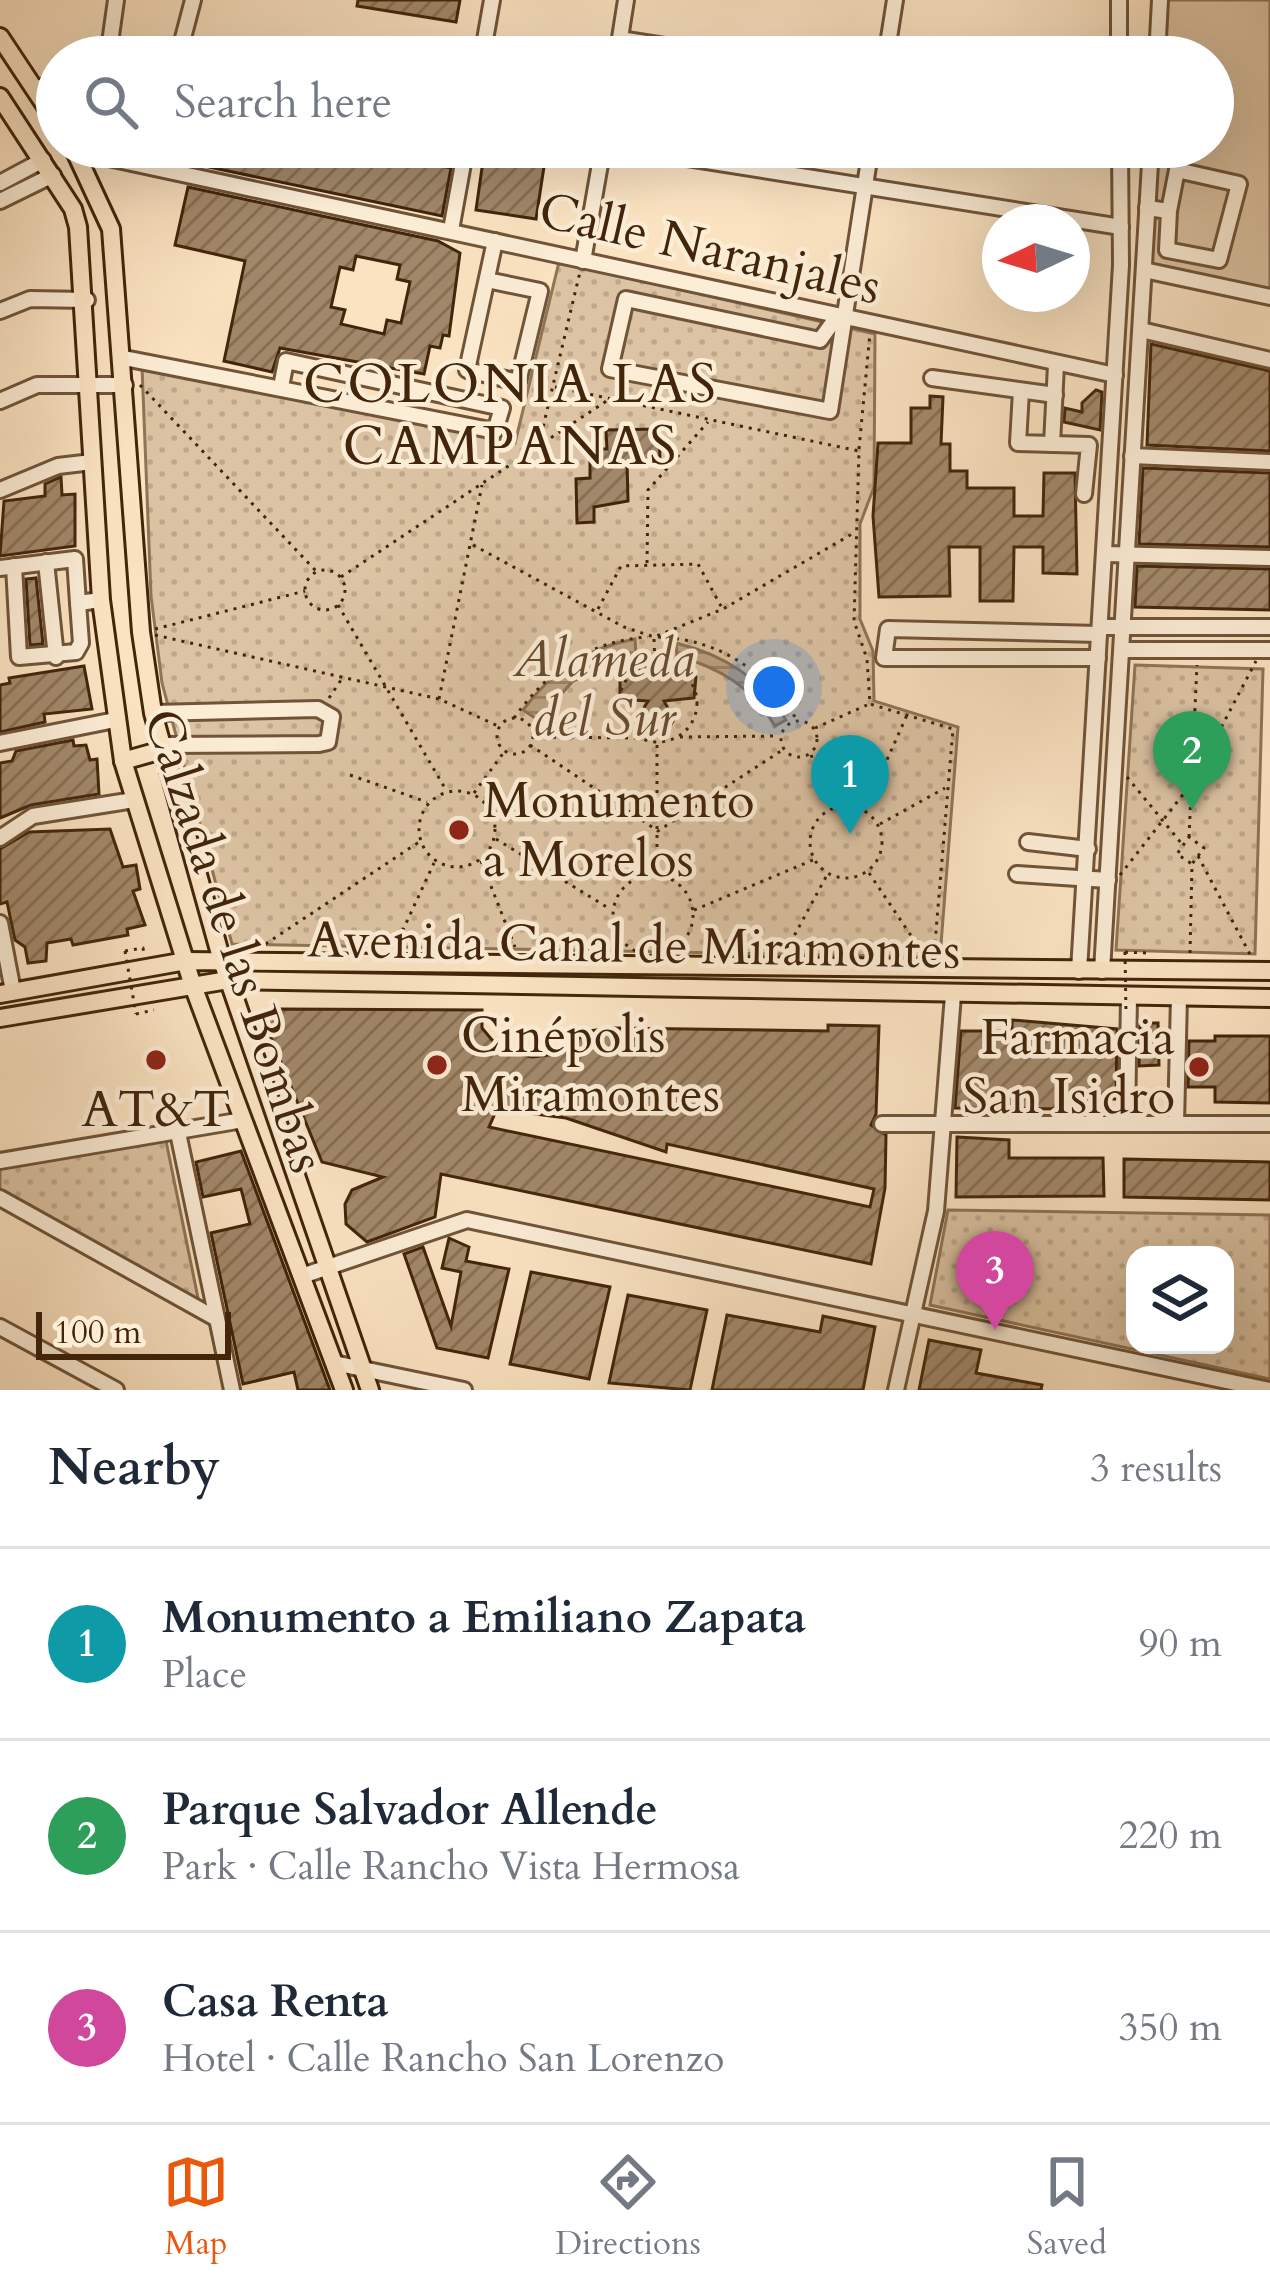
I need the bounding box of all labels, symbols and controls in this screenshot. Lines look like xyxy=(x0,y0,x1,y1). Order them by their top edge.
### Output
search box xyxy=(36,36,1234,168)
icon: search xyxy=(78,69,144,135)
text: Search here xyxy=(174,72,392,133)
street label: Calle Naranjales xyxy=(532,176,888,322)
north arrow xyxy=(982,204,1090,312)
district label: COLONIA LAS CAMPANAS xyxy=(303,349,719,484)
park label: Alameda del Sur xyxy=(512,625,695,754)
your location xyxy=(744,657,804,717)
street label: Calzada de las Bombas xyxy=(126,700,342,1182)
pin: 2 xyxy=(1153,711,1231,810)
pin: 1 xyxy=(811,735,889,834)
place label: Monumento a Morelos xyxy=(483,766,755,895)
marker: Monumento a Morelos xyxy=(446,817,472,843)
street label: Avenida Canal de Miramontes xyxy=(307,905,961,987)
place label: Cinépolis Miramontes xyxy=(461,1001,720,1130)
place label: Farmacia San Isidro xyxy=(963,1003,1175,1132)
marker: AT&T xyxy=(143,1047,169,1073)
marker: Cinépolis Miramontes xyxy=(424,1052,450,1078)
marker: Farmacia San Isidro xyxy=(1186,1054,1212,1080)
place label: AT&T xyxy=(82,1075,231,1145)
pin: 3 xyxy=(956,1231,1034,1330)
map controls xyxy=(1126,1246,1234,1354)
button: layers xyxy=(1126,1246,1234,1354)
scale bar xyxy=(36,1306,231,1359)
text: 100 m xyxy=(54,1310,141,1355)
text: Nearby xyxy=(48,1433,220,1503)
text: 3 results xyxy=(1090,1442,1222,1495)
text: Monumento a Emiliano Zapata xyxy=(162,1587,806,1648)
text: 1 xyxy=(77,1617,97,1670)
text: 90 m xyxy=(1139,1617,1222,1670)
text: Place xyxy=(162,1648,247,1701)
text: Parque Salvador Allende xyxy=(162,1779,658,1840)
text: 2 xyxy=(77,1809,97,1862)
text: 220 m xyxy=(1119,1809,1222,1862)
text: Park · Calle Rancho Vista Hermosa xyxy=(162,1840,740,1893)
text: Casa Renta xyxy=(162,1971,389,2032)
text: 3 xyxy=(77,2001,97,2054)
text: 350 m xyxy=(1119,2001,1222,2054)
text: Hotel · Calle Rancho San Lorenzo xyxy=(162,2032,724,2085)
tab: Map xyxy=(163,2149,229,2266)
tab: Directions xyxy=(555,2149,701,2266)
tab: Saved xyxy=(1027,2149,1107,2266)

